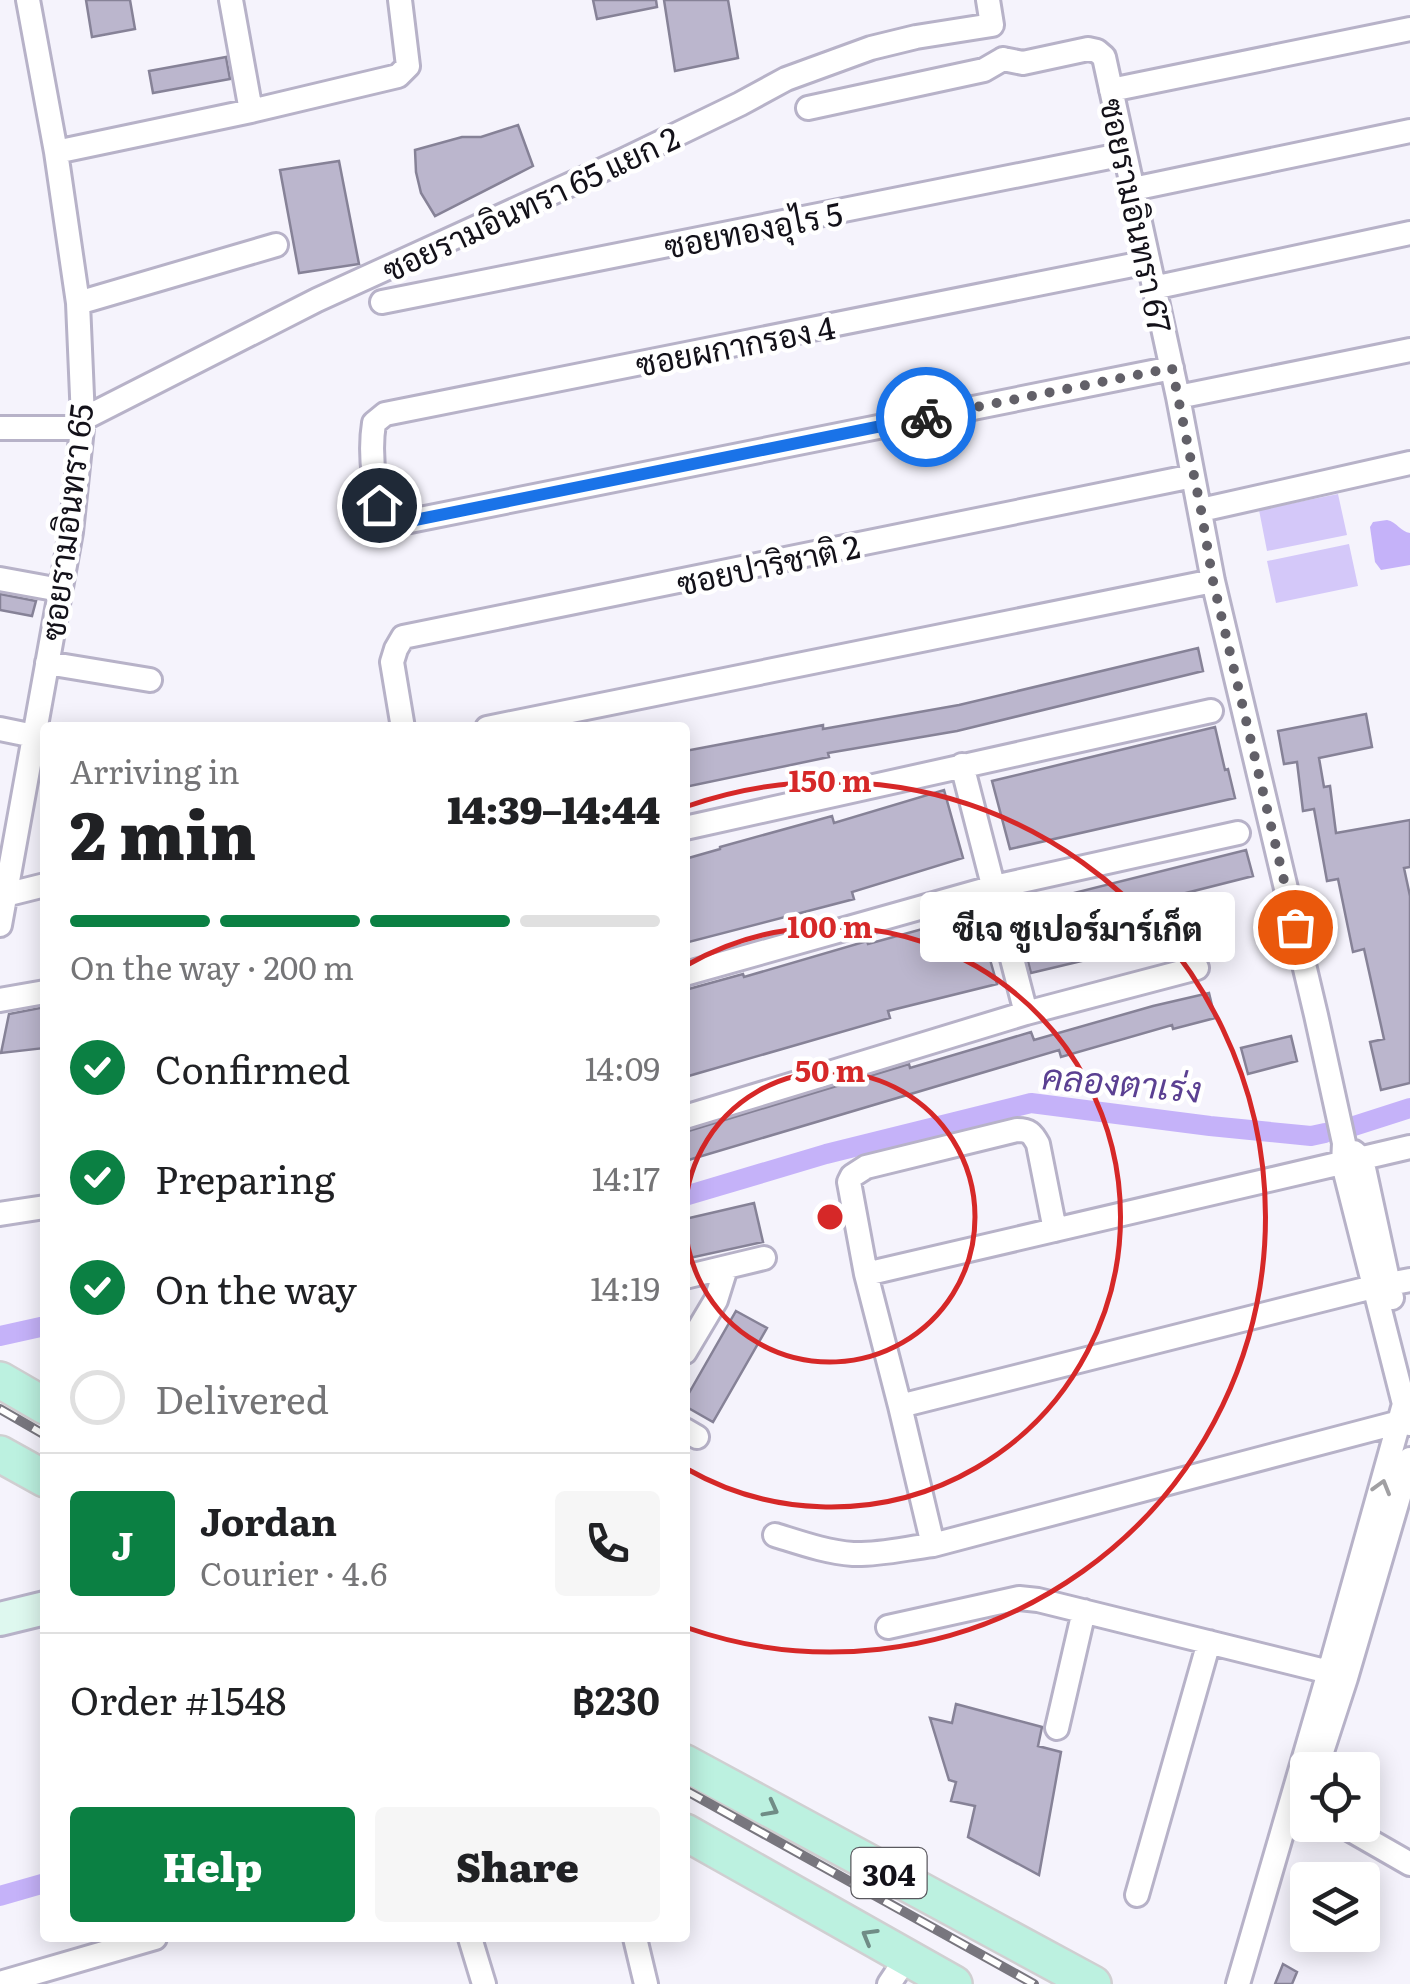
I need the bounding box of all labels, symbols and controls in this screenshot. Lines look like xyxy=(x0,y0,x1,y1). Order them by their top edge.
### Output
street label: ซอยรามอินทรา 67 xyxy=(1090,93,1186,337)
street label: ซอยรามอินทรา 65 แยก 2 xyxy=(374,112,686,292)
street label: ซอยทองอุไร 5 xyxy=(660,187,846,270)
street label: ซอยผกากรอง 4 xyxy=(631,301,839,387)
courier xyxy=(876,367,976,467)
icon: bike xyxy=(899,390,954,445)
street label: ซอยรามอินทรา 65 xyxy=(27,401,103,643)
pin xyxy=(337,463,422,548)
icon: home xyxy=(352,478,407,533)
street label: ซอยปาริชาติ 2 xyxy=(672,520,864,606)
text: Arriving in xyxy=(70,746,240,794)
text: 150 m xyxy=(788,757,872,801)
text: 14:39–14:44 xyxy=(447,779,660,836)
text: 2 min xyxy=(70,783,256,880)
pin xyxy=(1253,885,1338,970)
callout: ซีเจ ซูเปอร์มาร์เก็ต xyxy=(920,892,1235,962)
icon: bag xyxy=(1268,900,1323,955)
text: 100 m xyxy=(787,903,873,947)
text: ซีเจ ซูเปอร์มาร์เก็ต xyxy=(953,903,1203,951)
text: On the way · 200 m xyxy=(70,942,354,990)
text: Confirmed xyxy=(155,1039,350,1096)
icon: check xyxy=(70,1040,125,1095)
text: 14:09 xyxy=(585,1043,660,1091)
text: 50 m xyxy=(795,1047,865,1091)
water label: คลองตาเร่ง xyxy=(1040,1048,1204,1114)
text: Preparing xyxy=(155,1149,335,1206)
icon: check xyxy=(70,1150,125,1205)
text: 14:17 xyxy=(592,1153,660,1201)
centre of rings xyxy=(812,1199,848,1235)
text: On the way xyxy=(155,1259,357,1316)
icon: check xyxy=(70,1260,125,1315)
text: 14:19 xyxy=(590,1263,660,1311)
text: Delivered xyxy=(155,1369,329,1426)
one-way arrow xyxy=(1370,1479,1391,1496)
text: Jordan xyxy=(200,1491,337,1548)
button: phone xyxy=(555,1491,660,1596)
text: J xyxy=(112,1515,133,1572)
text: Courier · 4.6 xyxy=(200,1548,387,1596)
text: Order #1548 xyxy=(70,1670,287,1727)
text: ฿230 xyxy=(572,1670,660,1727)
map controls xyxy=(1290,1752,1380,1952)
button: locate xyxy=(1290,1752,1380,1842)
one-way arrow xyxy=(760,1797,778,1817)
button: Help xyxy=(70,1807,355,1922)
button: Share xyxy=(375,1807,660,1922)
road number: 304 xyxy=(852,1848,926,1898)
button: layers xyxy=(1290,1862,1380,1952)
one-way arrow xyxy=(862,1929,880,1948)

